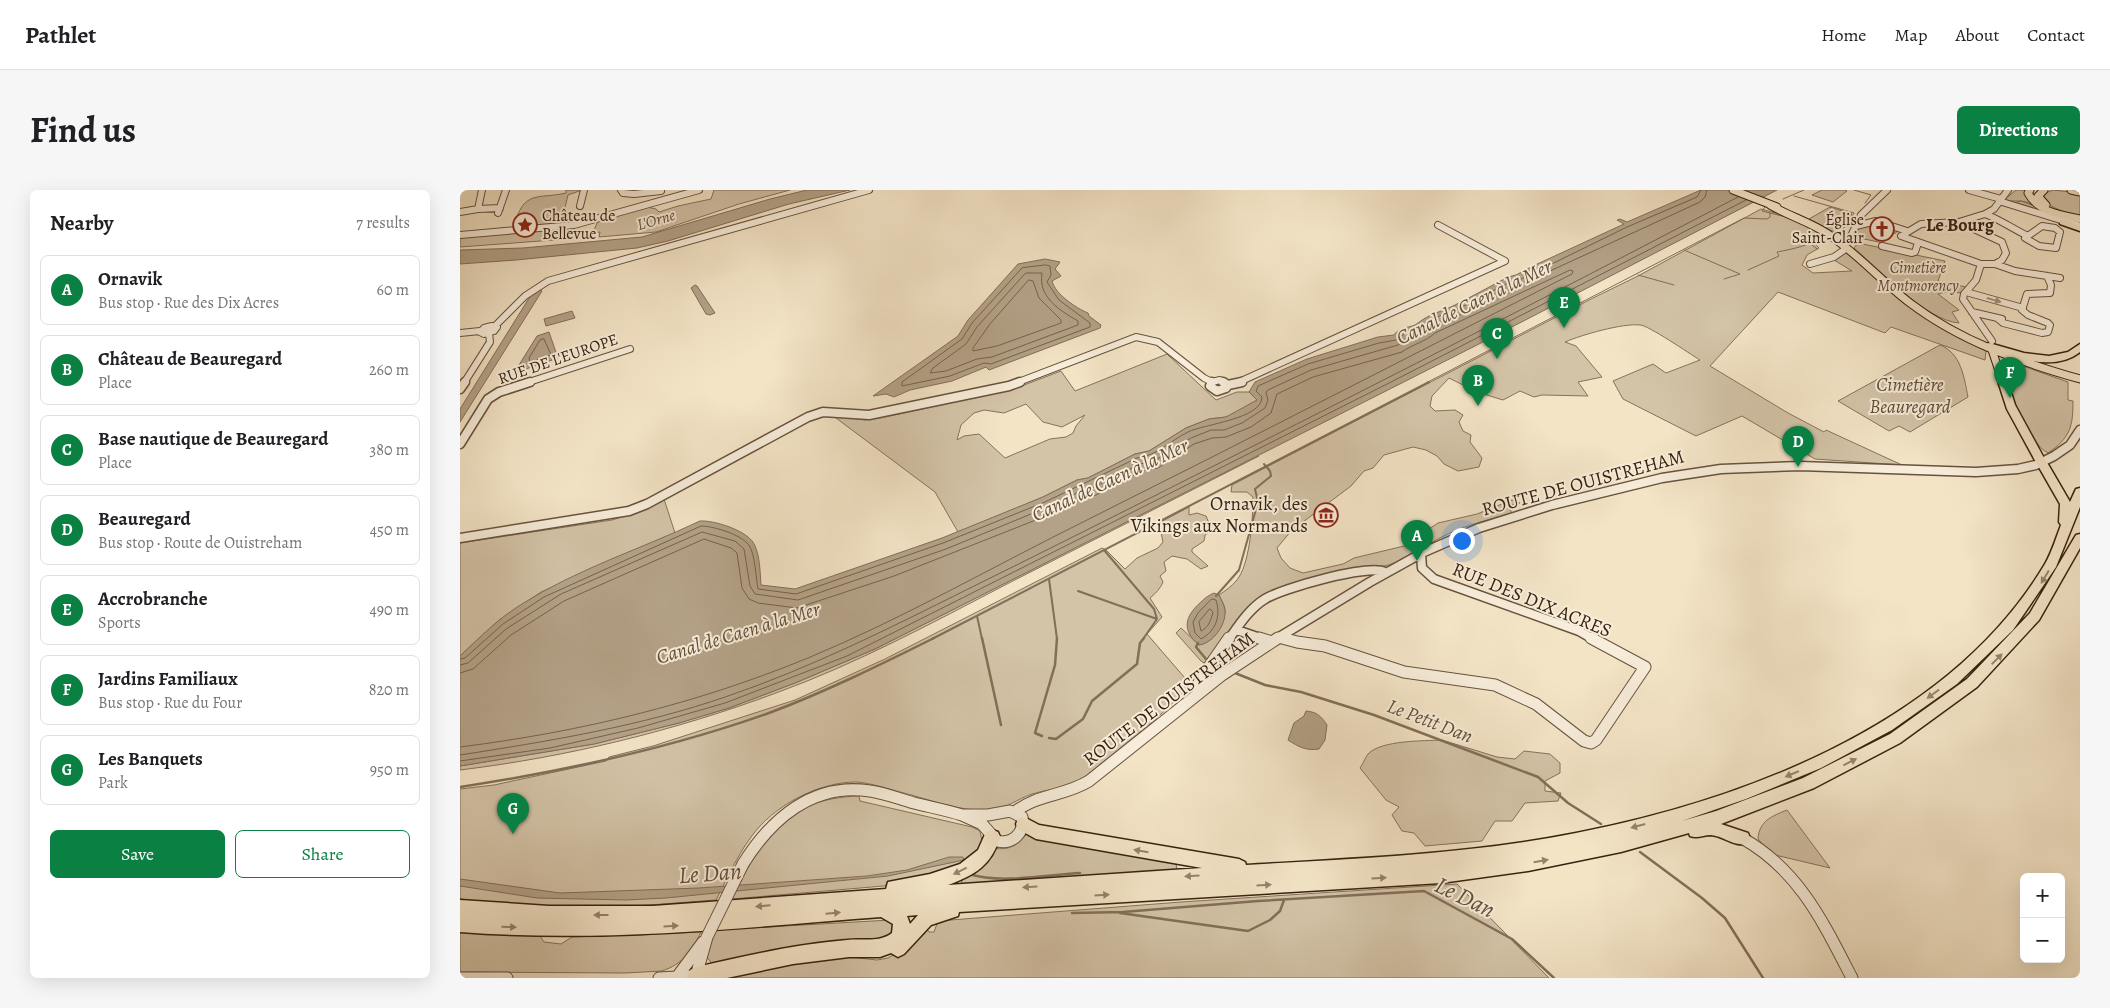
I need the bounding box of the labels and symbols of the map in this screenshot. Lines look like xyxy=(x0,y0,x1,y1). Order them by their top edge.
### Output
water label: L'Orne xyxy=(634,204,678,236)
place label: Château de Bellevue xyxy=(542,205,616,245)
place label: Église Saint-Clair xyxy=(1792,209,1864,249)
place icon: Château de Bellevue xyxy=(512,212,538,238)
district label: Le Bourg xyxy=(1926,213,1995,237)
church icon: Église Saint-Clair xyxy=(1869,216,1895,242)
water label: Canal de Caen à la Mer xyxy=(1392,254,1556,350)
park label: Cimetière Montmorency xyxy=(1877,257,1959,297)
pin: E xyxy=(1548,287,1580,328)
one-way arrow xyxy=(1987,296,2002,304)
pin: C xyxy=(1481,318,1513,359)
street label: RUE DE L'EUROPE xyxy=(495,328,621,390)
pin: F xyxy=(1994,357,2026,398)
pin: B xyxy=(1462,365,1494,406)
park label: Cimetière Beauregard xyxy=(1870,372,1951,420)
pin: D xyxy=(1782,426,1814,467)
water label: Canal de Caen à la Mer xyxy=(1027,431,1194,528)
street label: ROUTE DE OUISTREHAM xyxy=(1479,443,1687,523)
place label: Ornavik, des Vikings aux Normands xyxy=(1130,491,1308,539)
museum icon: Ornavik, des Vikings aux Normands xyxy=(1313,502,1339,528)
pin: A xyxy=(1401,520,1433,561)
your location xyxy=(1449,528,1475,554)
street label: RUE DES DIX ACRES xyxy=(1448,556,1616,644)
one-way arrow xyxy=(2040,571,2049,584)
water label: Canal de Caen à la Mer xyxy=(653,595,824,671)
street label: ROUTE DE OUISTREHAM xyxy=(1078,626,1260,772)
one-way arrow xyxy=(1991,654,2003,666)
one-way arrow xyxy=(1926,689,1940,699)
water label: Le Petit Dan xyxy=(1383,692,1477,750)
one-way arrow xyxy=(1843,758,1857,766)
one-way arrow xyxy=(1785,770,1799,778)
pin: G xyxy=(497,793,529,834)
one-way arrow xyxy=(1631,822,1646,830)
one-way arrow xyxy=(1133,847,1149,855)
water label: Le Dan xyxy=(677,855,743,891)
one-way arrow xyxy=(1533,857,1549,865)
one-way arrow xyxy=(953,867,967,875)
water label: Le Dan xyxy=(1429,869,1501,925)
one-way arrow xyxy=(1184,873,1200,881)
one-way arrow xyxy=(1372,874,1388,882)
one-way arrow xyxy=(1256,881,1272,889)
one-way arrow xyxy=(1022,884,1038,892)
one-way arrow xyxy=(1094,891,1110,899)
one-way arrow xyxy=(755,902,771,910)
one-way arrow xyxy=(825,909,841,917)
one-way arrow xyxy=(593,911,609,919)
one-way arrow xyxy=(663,922,679,930)
one-way arrow xyxy=(501,923,517,931)

